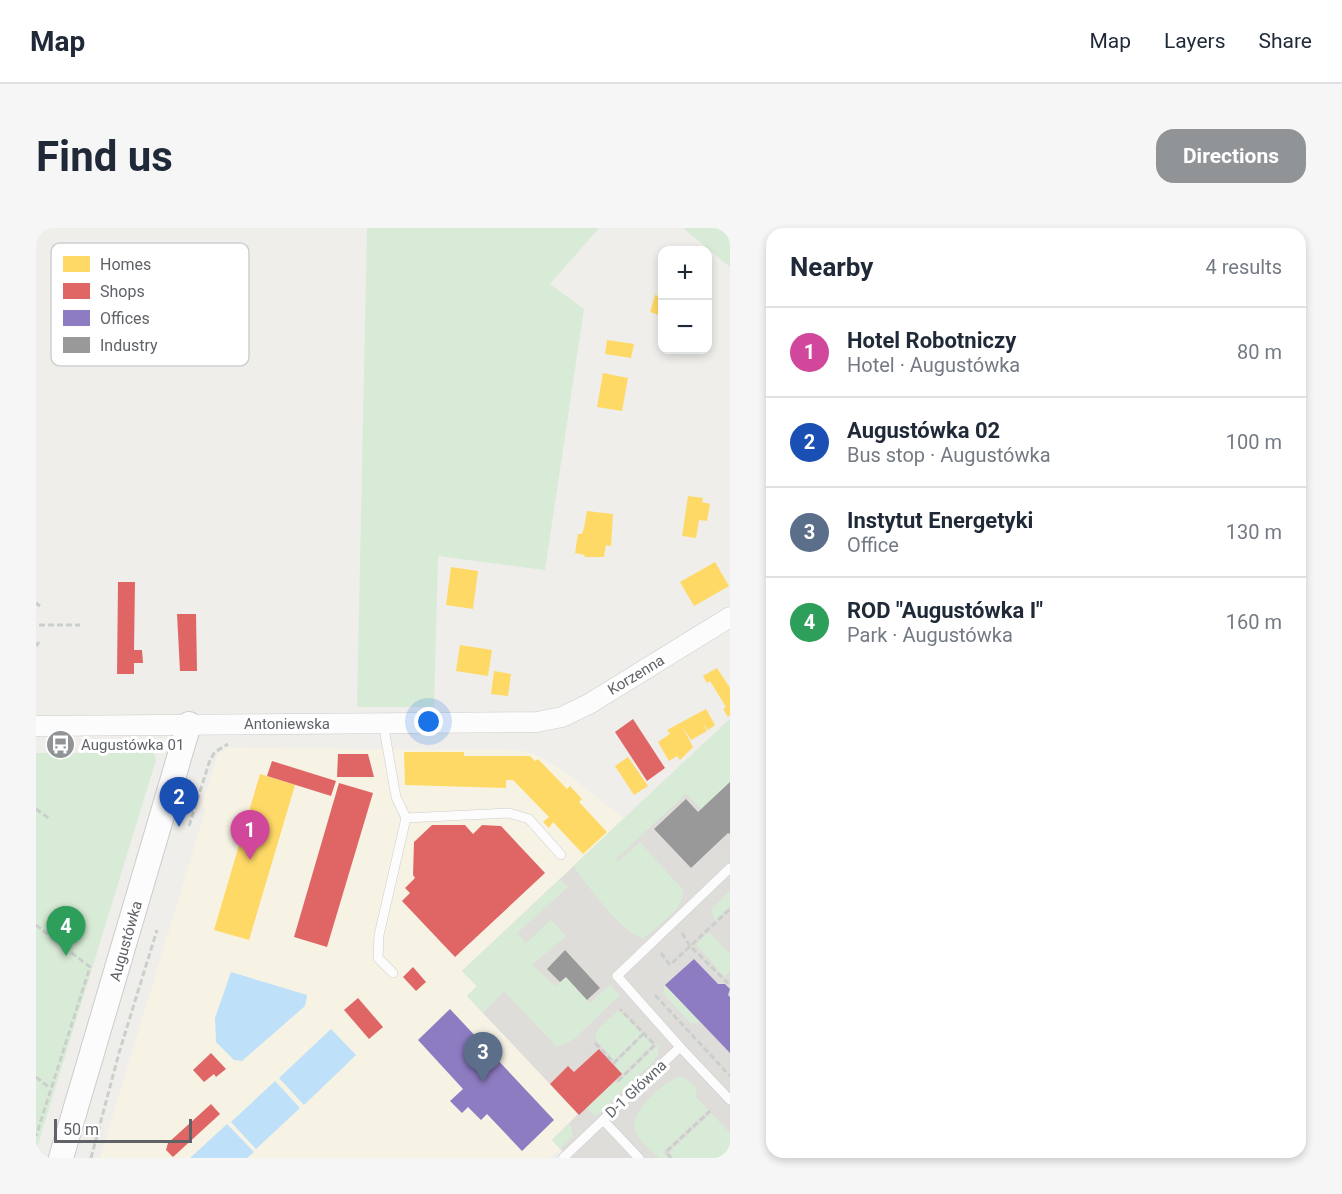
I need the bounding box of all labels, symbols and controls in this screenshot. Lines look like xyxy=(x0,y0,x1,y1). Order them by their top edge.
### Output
text: Map xyxy=(30,25,85,58)
text: Map xyxy=(1089,29,1131,53)
text: Layers xyxy=(1164,29,1225,53)
text: Share xyxy=(1258,29,1312,53)
button: Directions xyxy=(1156,129,1306,183)
text: Find us xyxy=(36,132,173,181)
legend xyxy=(51,243,249,366)
map controls xyxy=(658,246,712,354)
button: + xyxy=(658,246,712,300)
text: Nearby xyxy=(790,252,873,282)
text: Homes xyxy=(100,255,151,274)
text: 4 results xyxy=(1206,255,1282,279)
text: Shops xyxy=(100,282,145,301)
button: − xyxy=(658,300,712,354)
text: Offices xyxy=(100,309,150,328)
text: Hotel Robotniczy xyxy=(847,328,1016,353)
text: Industry xyxy=(100,336,158,355)
text: 1 xyxy=(804,340,815,364)
text: 80 m xyxy=(1237,340,1282,364)
text: Hotel · Augustówka xyxy=(847,353,1020,377)
text: Augustówka 02 xyxy=(847,418,1000,443)
text: 2 xyxy=(804,430,815,454)
text: 100 m xyxy=(1226,430,1282,454)
text: Bus stop · Augustówka xyxy=(847,443,1051,467)
text: Instytut Energetyki xyxy=(847,508,1033,533)
text: 3 xyxy=(804,520,815,544)
text: 130 m xyxy=(1226,520,1282,544)
text: Office xyxy=(847,533,899,557)
text: ROD "Augustówka I" xyxy=(847,598,1043,623)
text: 4 xyxy=(804,610,815,634)
text: 160 m xyxy=(1226,610,1282,634)
text: Park · Augustówka xyxy=(847,623,1013,647)
street label: Korzenna xyxy=(604,651,668,699)
your location xyxy=(414,707,443,736)
street label: Antoniewska xyxy=(244,715,330,733)
bus stop icon: Augustówka 01 xyxy=(44,729,76,761)
place label: Augustówka 01 xyxy=(81,736,184,754)
pin: 2 xyxy=(160,778,198,827)
pin: 1 xyxy=(230,810,270,860)
street label: Augustówka xyxy=(106,899,146,983)
pin: 4 xyxy=(46,906,86,956)
pin: 3 xyxy=(464,1032,502,1082)
street label: D-1 Główna xyxy=(602,1056,670,1122)
scale bar xyxy=(54,1116,192,1144)
text: 50 m xyxy=(63,1120,99,1139)

